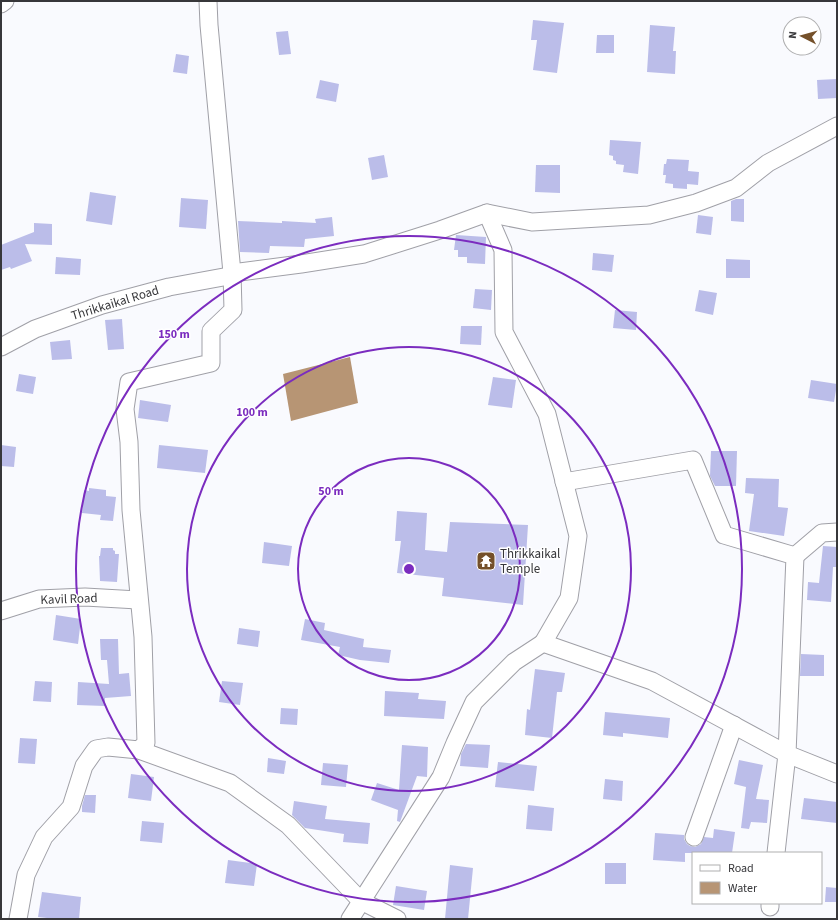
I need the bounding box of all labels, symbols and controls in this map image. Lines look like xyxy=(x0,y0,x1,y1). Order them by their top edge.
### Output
north arrow xyxy=(782,16,822,56)
text: N xyxy=(785,31,800,39)
street label: Thrikkaikal Road xyxy=(69,281,161,325)
text: 150 m xyxy=(158,326,190,343)
text: 100 m xyxy=(236,404,268,421)
text: 50 m xyxy=(318,483,344,500)
place label: Thrikkaikal Temple xyxy=(500,545,560,578)
temple icon: Thrikkaikal Temple xyxy=(475,550,497,572)
centre of rings xyxy=(402,562,416,576)
street label: Kavil Road xyxy=(40,589,98,609)
legend xyxy=(692,852,822,904)
text: Road xyxy=(728,860,754,877)
text: Water xyxy=(728,880,758,897)

